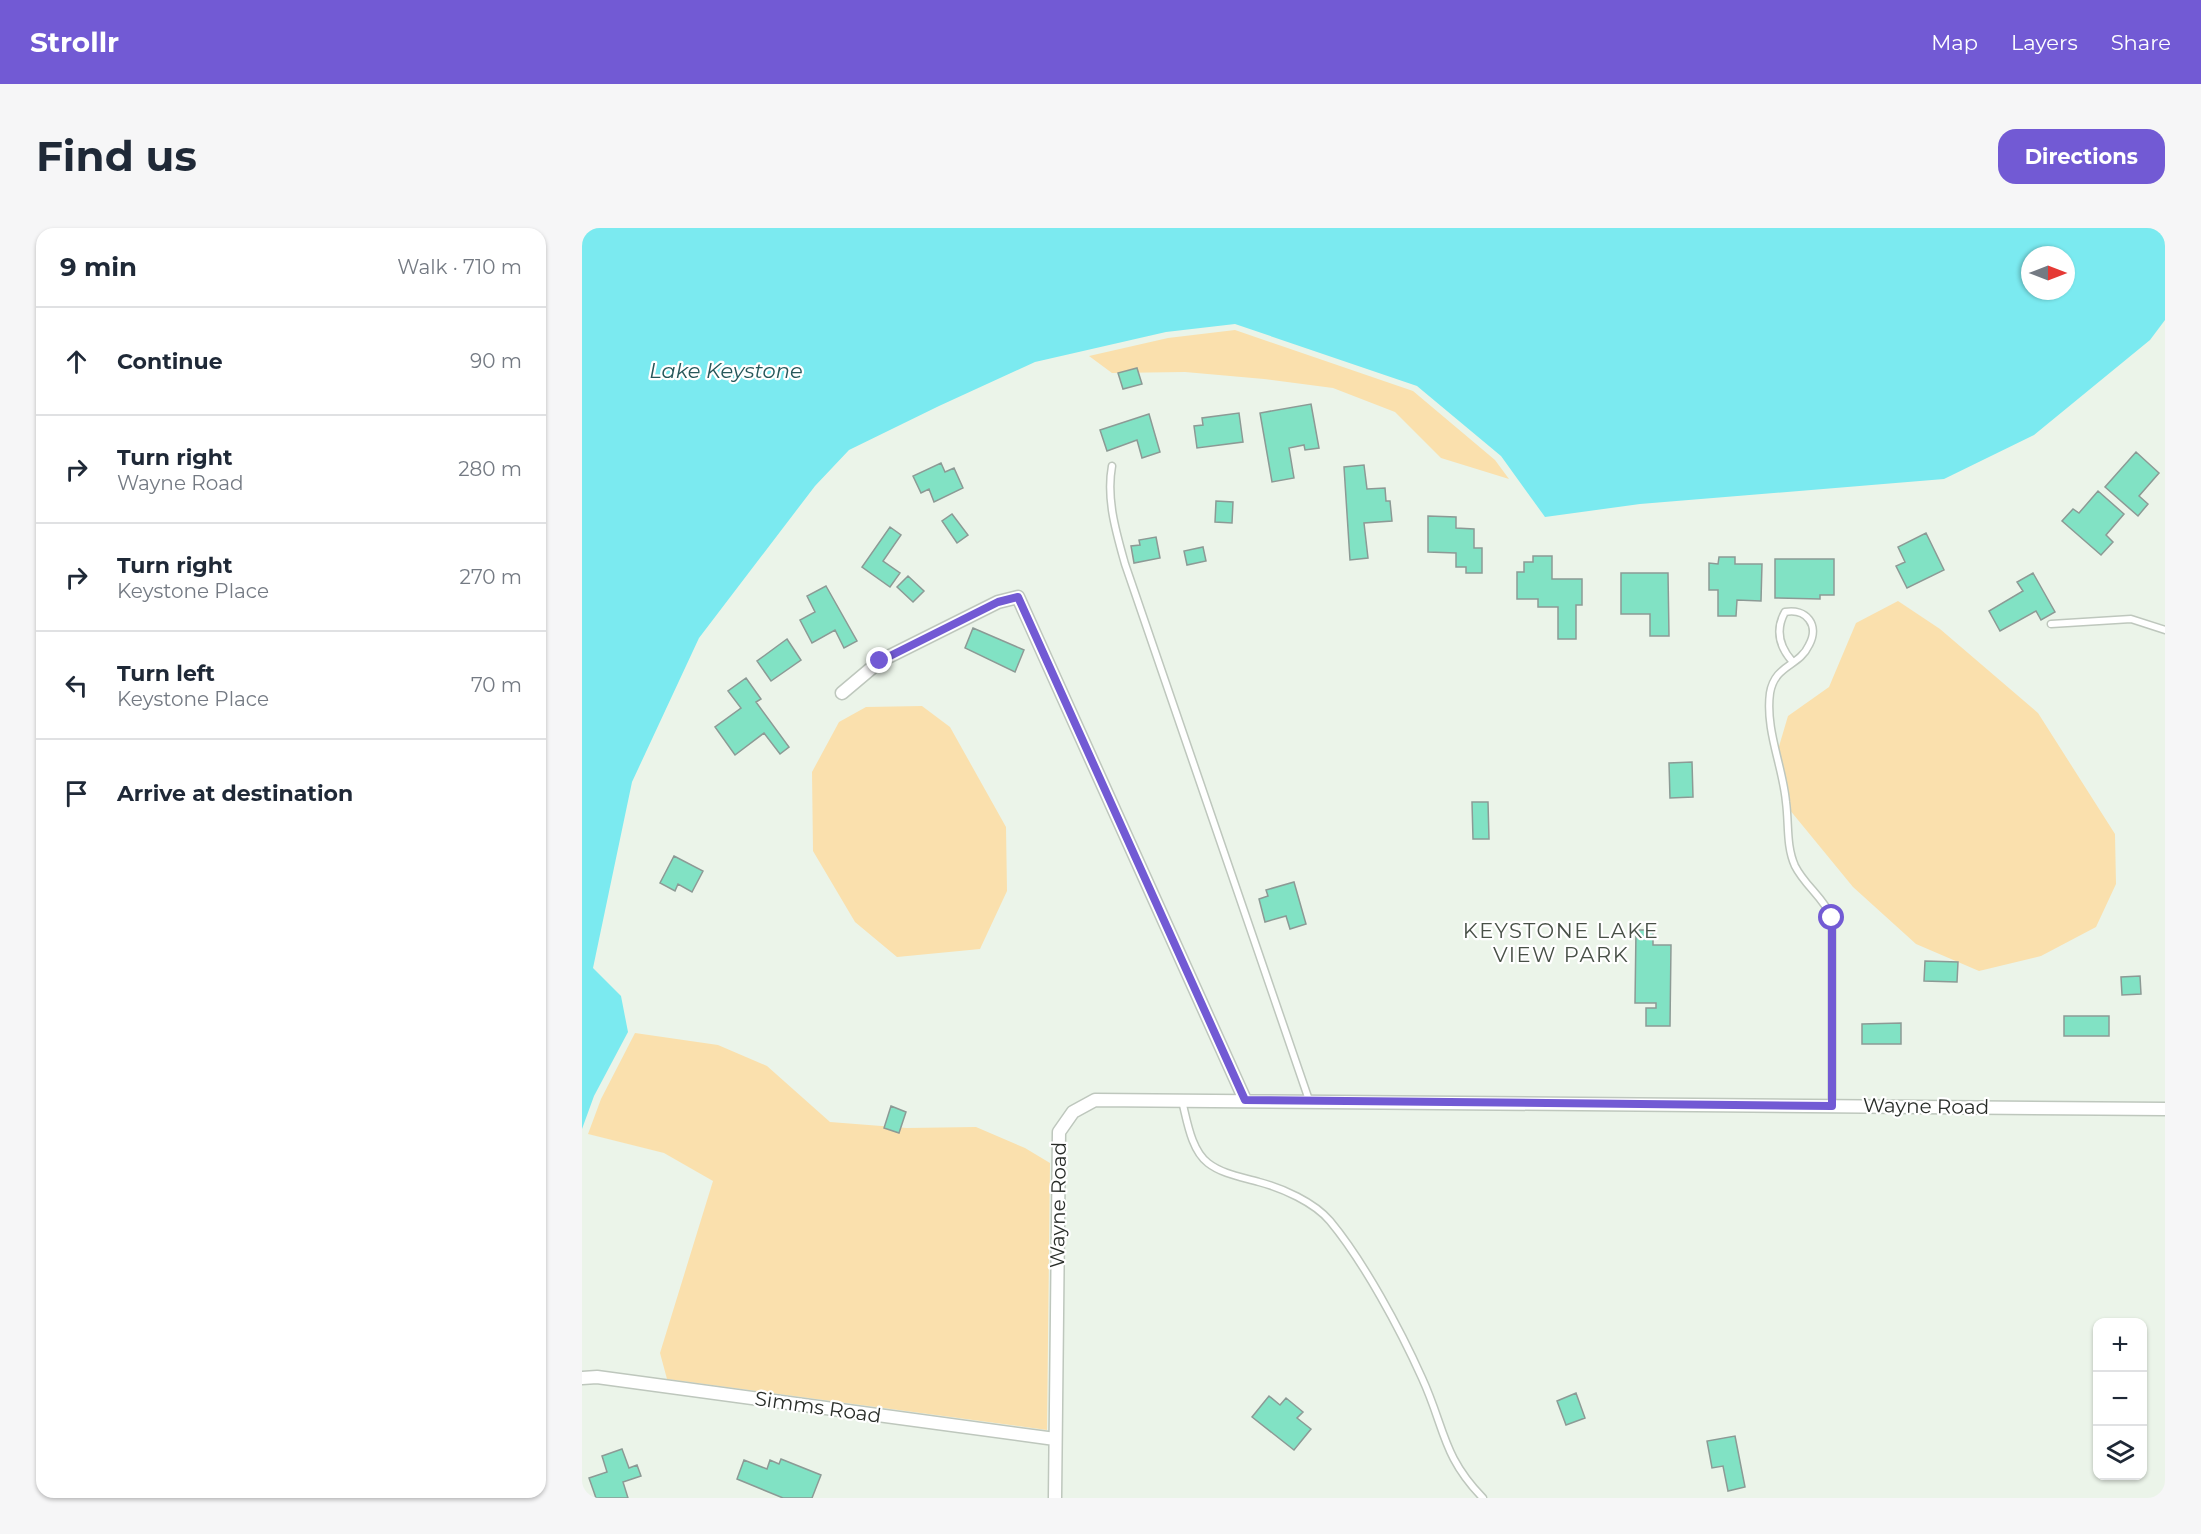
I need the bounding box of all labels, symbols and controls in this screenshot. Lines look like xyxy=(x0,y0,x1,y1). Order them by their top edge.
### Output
text: Strollr xyxy=(30,25,119,59)
text: Map xyxy=(1931,30,1978,55)
text: Layers xyxy=(2011,30,2078,55)
text: Share xyxy=(2111,30,2171,55)
button: Directions xyxy=(1998,129,2165,184)
text: Find us xyxy=(36,130,197,182)
north arrow xyxy=(2021,246,2075,300)
text: 9 min xyxy=(60,251,137,283)
text: Walk · 710 m xyxy=(397,255,522,279)
icon: ahead xyxy=(60,345,93,378)
text: Continue xyxy=(117,348,223,375)
text: 90 m xyxy=(470,349,522,373)
water label: Lake Keystone xyxy=(649,358,803,383)
text: Turn right xyxy=(117,444,232,471)
icon: right xyxy=(60,453,93,486)
text: 280 m xyxy=(458,457,522,481)
text: Wayne Road xyxy=(117,471,244,495)
text: Turn right xyxy=(117,552,232,579)
icon: right xyxy=(60,561,93,594)
text: 270 m xyxy=(460,565,522,589)
text: Keystone Place xyxy=(117,579,269,603)
route end xyxy=(866,647,892,673)
text: Turn left xyxy=(117,660,215,687)
icon: left xyxy=(60,669,93,702)
text: 70 m xyxy=(471,673,522,697)
text: Keystone Place xyxy=(117,687,269,711)
icon: arrive xyxy=(60,777,93,810)
text: Arrive at destination xyxy=(117,780,353,807)
route start xyxy=(1818,904,1844,930)
district label: KEYSTONE LAKE VIEW PARK xyxy=(1463,918,1659,967)
street label: Wayne Road xyxy=(1863,1093,1989,1119)
street label: Wayne Road xyxy=(1045,1142,1071,1268)
map controls xyxy=(2093,1318,2147,1480)
button: + xyxy=(2093,1318,2147,1372)
button: − xyxy=(2093,1372,2147,1426)
street label: Simms Road xyxy=(753,1386,883,1428)
button: layers xyxy=(2093,1426,2147,1480)

